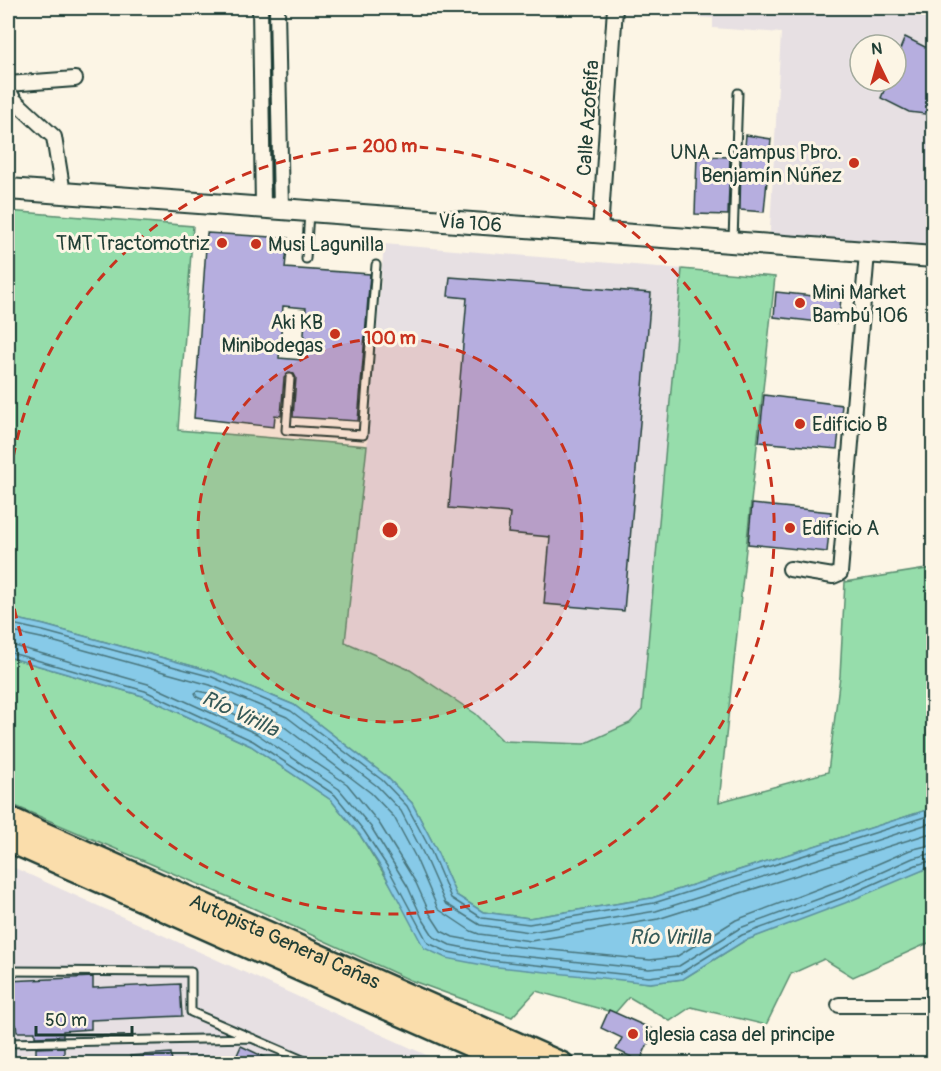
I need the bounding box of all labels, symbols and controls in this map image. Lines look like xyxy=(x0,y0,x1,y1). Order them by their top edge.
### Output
north arrow xyxy=(848,33,908,93)
text: N xyxy=(871,39,883,59)
street label: Calle Azofeifa xyxy=(571,59,605,177)
text: 200 m xyxy=(363,135,417,158)
place label: UNA - Campus Pbro. Benjamín Núñez xyxy=(670,140,842,188)
marker: UNA - Campus Pbro. Benjamín Núñez xyxy=(847,156,861,170)
street label: Vía 106 xyxy=(437,208,503,238)
place label: TMT Tractomotriz xyxy=(56,231,210,256)
place label: Musi Lagunilla xyxy=(268,232,384,257)
marker: TMT Tractomotriz xyxy=(215,236,229,250)
marker: Musi Lagunilla xyxy=(249,237,263,251)
place label: Mini Market Bambú 106 xyxy=(812,280,908,328)
marker: Mini Market Bambú 106 xyxy=(793,296,807,310)
place label: Aki KB Minibodegas xyxy=(222,310,323,358)
marker: Aki KB Minibodegas xyxy=(328,327,342,341)
text: 100 m xyxy=(364,327,416,350)
place label: Edificio B xyxy=(812,412,888,437)
marker: Edificio B xyxy=(793,417,807,431)
place label: Edificio A xyxy=(802,516,879,541)
centre of rings xyxy=(380,520,400,540)
marker: Edificio A xyxy=(783,521,797,535)
water label: Río Virilla xyxy=(198,685,284,744)
street label: Autopista General Cañas xyxy=(186,888,384,994)
water label: Río Virilla xyxy=(629,924,712,951)
scale bar xyxy=(36,999,132,1037)
text: 50 m xyxy=(45,1009,87,1032)
place label: iglesia casa del principe xyxy=(645,1022,835,1047)
marker: iglesia casa del principe xyxy=(626,1027,640,1041)

